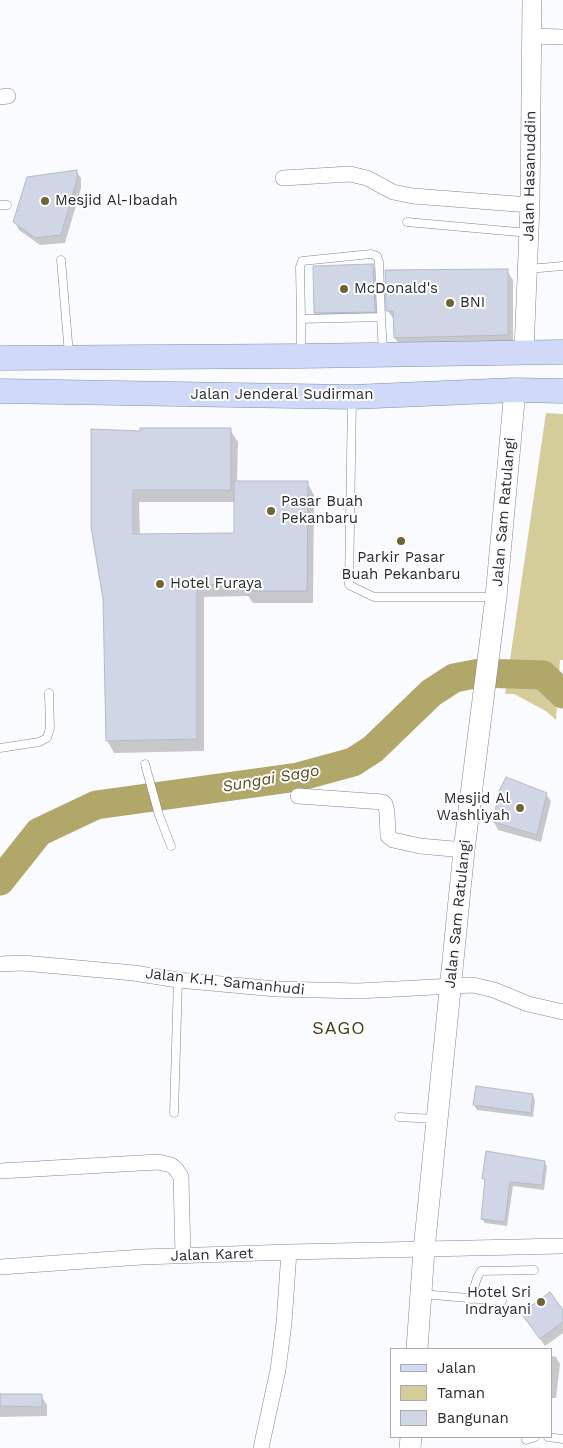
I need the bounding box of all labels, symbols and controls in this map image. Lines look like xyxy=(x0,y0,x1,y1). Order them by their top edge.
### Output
street label: Jalan Hasanuddin xyxy=(520,111,540,241)
place label: Mesjid Al-Ibadah xyxy=(55,192,178,210)
marker: Mesjid Al-Ibadah xyxy=(39,195,51,207)
place label: McDonald's xyxy=(354,280,438,298)
marker: McDonald's xyxy=(338,283,350,295)
place label: BNI xyxy=(460,294,485,312)
marker: BNI xyxy=(444,297,456,309)
street label: Jalan Jenderal Sudirman xyxy=(190,386,374,404)
street label: Jalan Sam Ratulangi xyxy=(489,437,519,587)
place label: Pasar Buah Pekanbaru xyxy=(281,493,363,528)
marker: Pasar Buah Pekanbaru xyxy=(265,505,277,517)
marker: Parkir Pasar Buah Pekanbaru xyxy=(395,535,407,547)
place label: Parkir Pasar Buah Pekanbaru xyxy=(341,549,461,584)
place label: Hotel Furaya xyxy=(170,575,262,593)
marker: Hotel Furaya xyxy=(154,578,166,590)
water label: Sungai Sago xyxy=(221,761,321,797)
place label: Mesjid Al Washliyah xyxy=(437,790,510,825)
marker: Mesjid Al Washliyah xyxy=(514,802,526,814)
street label: Jalan Sam Ratulangi xyxy=(441,839,475,989)
street label: Jalan K.H. Samanhudi xyxy=(144,965,306,999)
district label: SAGO xyxy=(312,1018,366,1040)
street label: Jalan Karet xyxy=(170,1245,254,1265)
place label: Hotel Sri Indrayani xyxy=(465,1284,531,1319)
marker: Hotel Sri Indrayani xyxy=(535,1296,547,1308)
legend xyxy=(390,1348,553,1438)
text: Jalan xyxy=(437,1359,476,1377)
text: Taman xyxy=(437,1384,485,1402)
text: Bangunan xyxy=(437,1409,509,1427)

